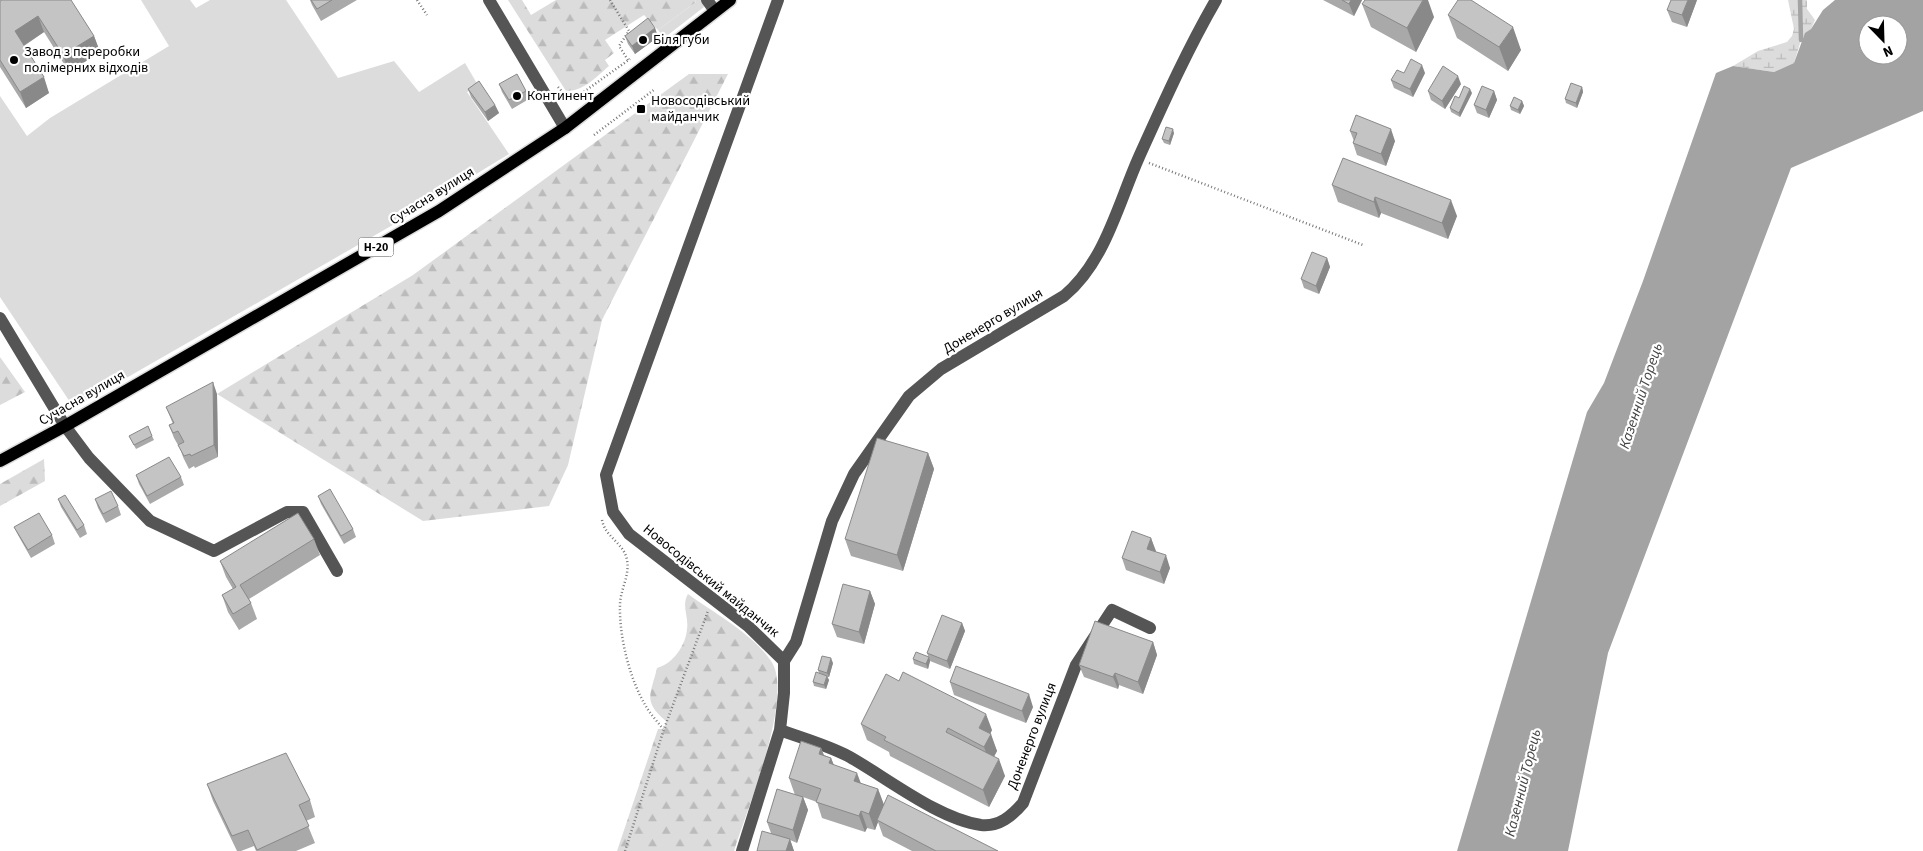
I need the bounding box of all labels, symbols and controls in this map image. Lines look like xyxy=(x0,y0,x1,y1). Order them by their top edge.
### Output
north arrow xyxy=(1858,15,1908,65)
place label: Біля губи xyxy=(653,30,710,50)
marker: Біля губи xyxy=(637,34,649,46)
text: N xyxy=(1879,40,1896,62)
place label: Завод з переробки полімерних відходів xyxy=(24,42,148,78)
marker: Завод з переробки полімерних відходів xyxy=(8,54,20,66)
place label: Континент xyxy=(527,86,594,106)
marker: Континент xyxy=(511,90,523,102)
place label: Новосодівський майданчик xyxy=(651,91,750,127)
marker: Новосодівський майданчик xyxy=(635,103,647,115)
street label: Сучасна вулиця xyxy=(386,162,478,230)
road number: Н-20 xyxy=(358,238,394,256)
street label: Доненерго вулиця xyxy=(939,283,1047,359)
water label: Казенний Торець xyxy=(1614,340,1668,452)
street label: Сучасна вулиця xyxy=(35,365,129,431)
street label: Новосодівський майданчик xyxy=(639,520,783,642)
street label: Доненерго вулиця xyxy=(1002,679,1062,793)
water label: Казенний Торець xyxy=(1499,727,1547,839)

